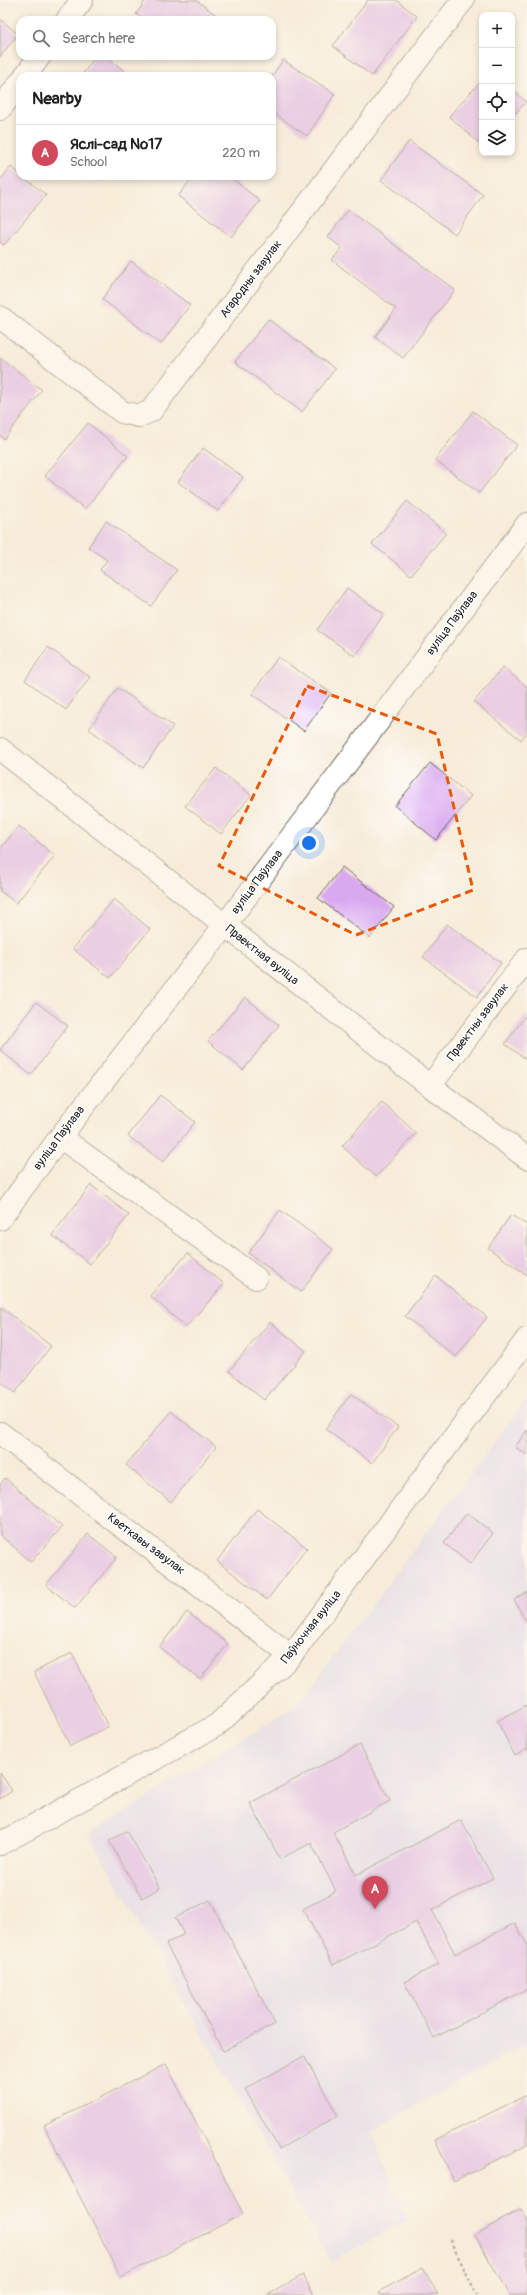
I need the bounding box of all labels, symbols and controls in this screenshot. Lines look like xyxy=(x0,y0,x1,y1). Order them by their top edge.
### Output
map controls xyxy=(479,12,515,156)
button: + xyxy=(479,12,515,48)
search box xyxy=(16,16,276,60)
icon: search xyxy=(30,27,52,49)
text: Search here xyxy=(62,29,135,48)
button: − xyxy=(479,48,515,84)
button: locate xyxy=(479,84,515,120)
text: Nearby xyxy=(32,88,81,109)
button: layers xyxy=(479,120,515,156)
text: Яслі-сад №17 xyxy=(70,135,162,154)
text: A xyxy=(41,145,49,161)
text: 220 m xyxy=(222,145,260,161)
text: School xyxy=(70,154,107,170)
street label: Агародны завулак xyxy=(217,237,285,321)
street label: вуліца Паўлава xyxy=(423,588,481,658)
your location xyxy=(299,833,319,853)
street label: вуліца Паўлава xyxy=(228,847,286,917)
street label: Праектная вуліца xyxy=(222,922,302,989)
street label: Праектны завулак xyxy=(444,980,512,1064)
street label: вуліца Паўлава xyxy=(30,1103,88,1173)
street label: Кветкавы завулак xyxy=(104,1510,188,1578)
street label: Паўночная вуліца xyxy=(278,1587,345,1667)
pin: A xyxy=(362,1876,388,1909)

